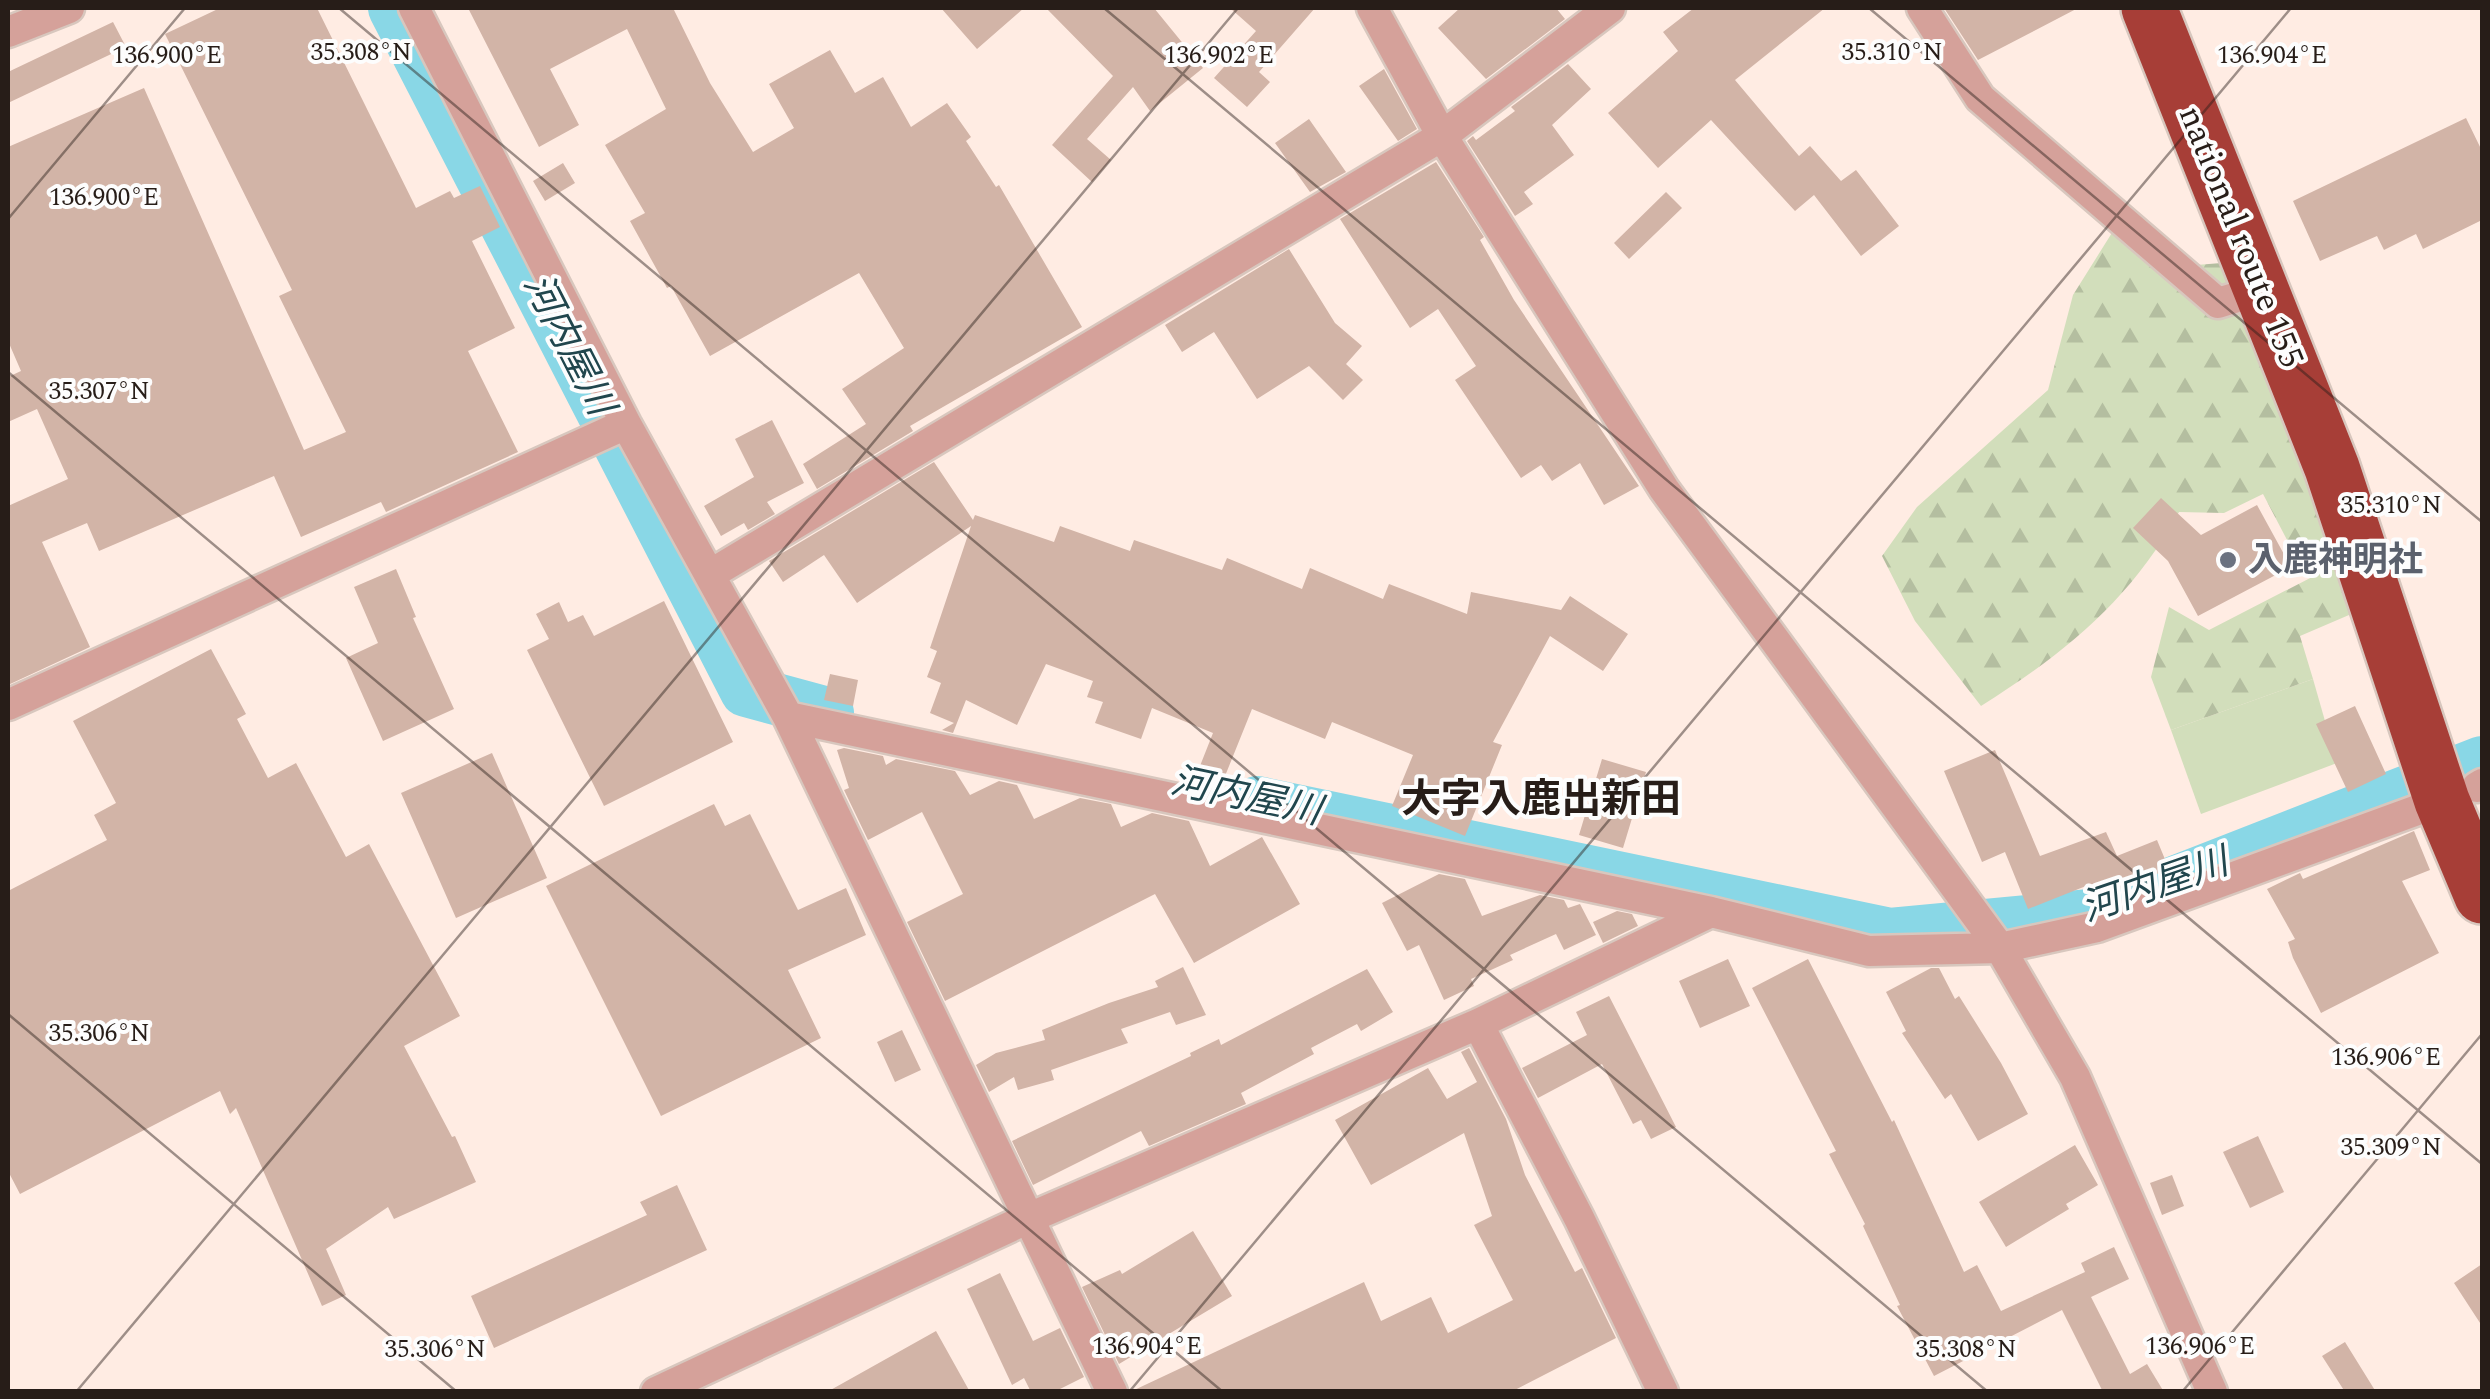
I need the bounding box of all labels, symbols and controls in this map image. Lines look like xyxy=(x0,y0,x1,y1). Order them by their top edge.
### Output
text: 35.308°N xyxy=(310,34,412,72)
text: 35.310°N xyxy=(1841,34,1943,72)
text: 136.900°E xyxy=(112,37,222,75)
text: 136.902°E xyxy=(1164,37,1274,75)
text: 136.904°E xyxy=(2217,37,2327,75)
street label: national route 155 xyxy=(2164,98,2318,376)
text: 136.900°E xyxy=(49,179,159,217)
water label: 河内屋川 xyxy=(508,264,630,429)
text: 35.307°N xyxy=(48,373,150,411)
text: 35.310°N xyxy=(2340,487,2442,525)
place label: 入鹿神明社 xyxy=(2248,534,2423,587)
marker: 入鹿神明社 xyxy=(2217,549,2239,571)
water label: 河内屋川 xyxy=(1166,753,1330,842)
district label: 大字入鹿出新田 xyxy=(1401,770,1681,831)
water label: 河内屋川 xyxy=(2074,833,2240,938)
text: 35.306°N xyxy=(48,1015,150,1053)
text: 136.906°E xyxy=(2331,1039,2441,1077)
text: 35.309°N xyxy=(2340,1129,2442,1167)
text: 136.904°E xyxy=(1092,1328,1202,1366)
text: 136.906°E xyxy=(2145,1328,2255,1366)
text: 35.306°N xyxy=(384,1331,486,1369)
text: 35.308°N xyxy=(1915,1331,2017,1369)

